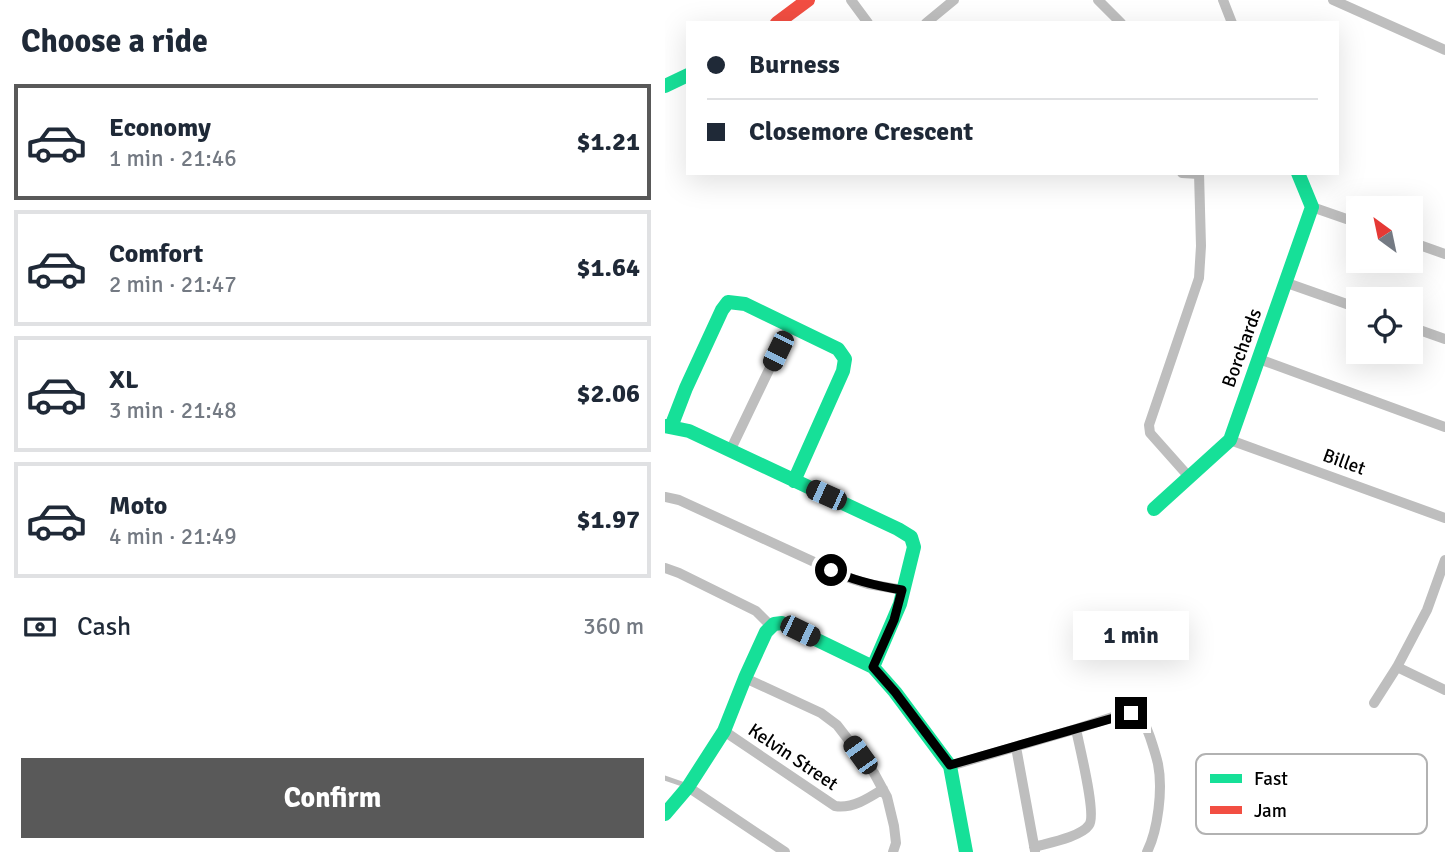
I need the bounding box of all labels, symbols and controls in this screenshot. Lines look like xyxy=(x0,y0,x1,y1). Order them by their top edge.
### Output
text: Choose a ride xyxy=(21,22,208,61)
text: Burness xyxy=(749,49,840,81)
icon: car xyxy=(25,111,88,174)
text: Economy xyxy=(109,112,211,144)
text: Closemore Crescent xyxy=(749,116,973,148)
text: $1.21 xyxy=(576,126,640,158)
text: 1 min · 21:46 xyxy=(109,144,237,173)
north arrow xyxy=(1346,196,1423,273)
map controls xyxy=(1346,196,1423,364)
icon: car xyxy=(25,237,88,300)
text: Comfort xyxy=(109,238,203,270)
text: $1.64 xyxy=(576,252,640,284)
text: 2 min · 21:47 xyxy=(109,270,237,299)
button: locate xyxy=(1346,287,1423,364)
street label: Borchards xyxy=(1217,305,1267,391)
car xyxy=(760,328,797,374)
icon: car xyxy=(25,363,88,426)
text: XL xyxy=(109,364,139,396)
text: $2.06 xyxy=(576,378,640,410)
text: 3 min · 21:48 xyxy=(109,396,237,425)
street label: Billet xyxy=(1319,443,1369,481)
car xyxy=(803,477,850,513)
icon: car xyxy=(25,489,88,552)
text: Moto xyxy=(109,490,167,522)
text: $1.97 xyxy=(576,504,640,536)
text: 4 min · 21:49 xyxy=(109,522,237,551)
route start xyxy=(815,554,847,586)
icon: cash xyxy=(21,608,59,646)
text: Cash xyxy=(77,611,131,643)
text: 360 m xyxy=(583,612,644,641)
car xyxy=(777,612,824,650)
callout: 1 min xyxy=(1073,612,1189,660)
text: 1 min xyxy=(1103,621,1159,650)
route end xyxy=(1115,697,1147,729)
street label: Kelvin Street xyxy=(743,718,843,796)
car xyxy=(840,732,881,778)
legend xyxy=(1196,754,1427,834)
button: Confirm xyxy=(21,758,644,838)
text: Fast xyxy=(1254,767,1288,791)
text: Jam xyxy=(1254,799,1287,823)

